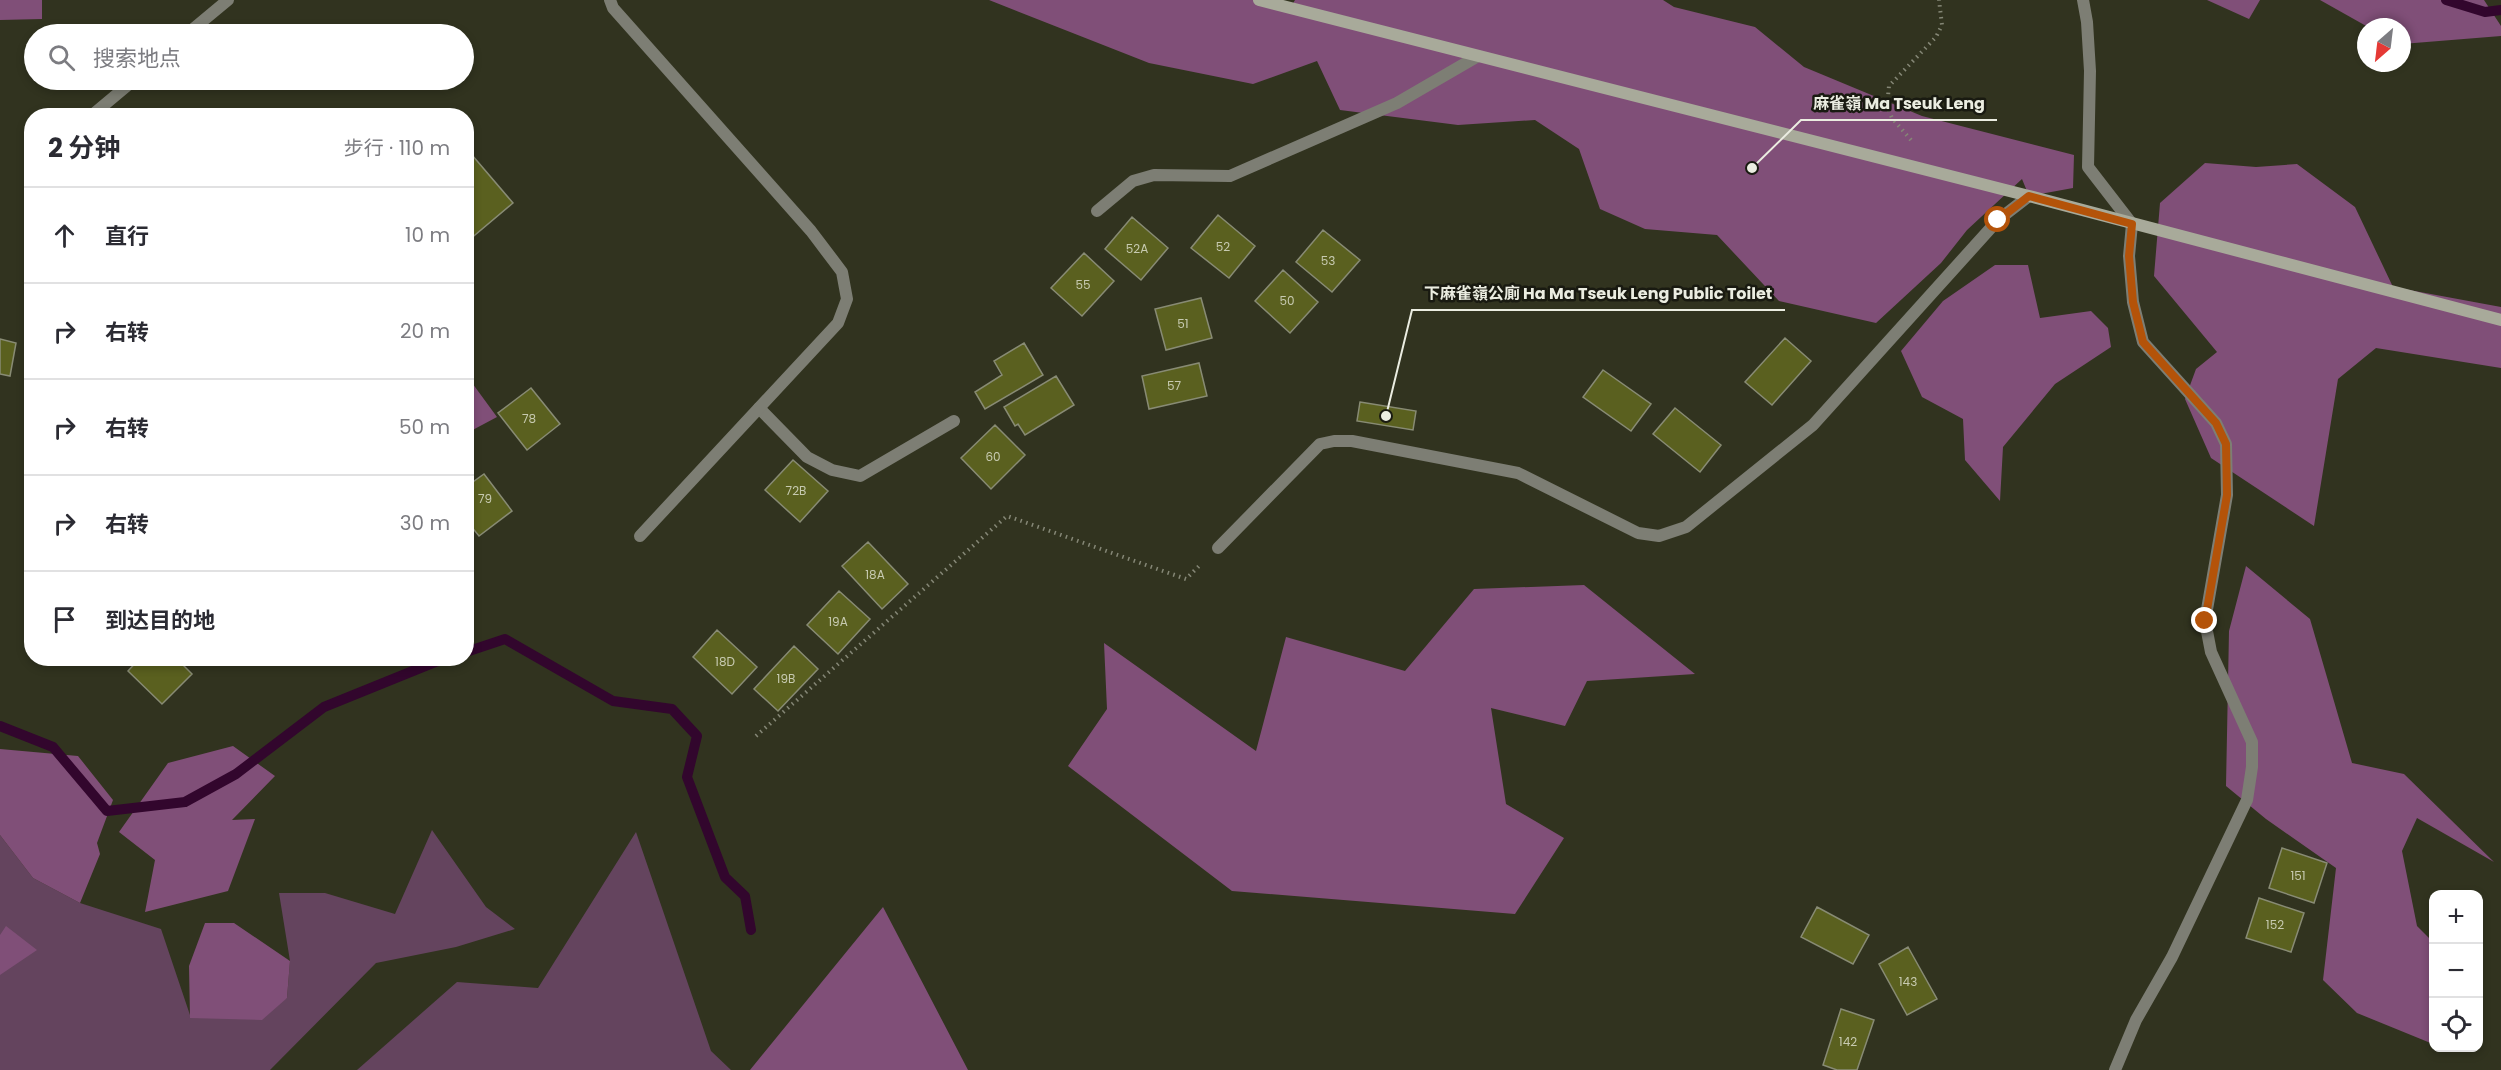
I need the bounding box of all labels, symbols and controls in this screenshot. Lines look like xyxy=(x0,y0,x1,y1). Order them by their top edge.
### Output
north arrow xyxy=(2357,18,2411,72)
search box xyxy=(24,24,474,90)
icon: search xyxy=(45,41,78,74)
text: 搜索地点 xyxy=(93,43,181,74)
callout: 麻雀嶺 Ma Tseuk Leng xyxy=(1801,86,1997,120)
text: 麻雀嶺 Ma Tseuk Leng xyxy=(1813,92,1985,115)
text: 2 分钟 xyxy=(48,130,120,166)
text: 步行 · 110 m xyxy=(344,134,450,162)
route start xyxy=(1984,206,2010,232)
icon: ahead xyxy=(48,219,81,252)
text: 直行 xyxy=(105,221,149,252)
text: 10 m xyxy=(405,221,450,249)
house number: 52 xyxy=(1216,238,1230,255)
house number: 52A xyxy=(1126,240,1148,257)
house number: 53 xyxy=(1321,252,1335,269)
house number: 55 xyxy=(1075,276,1091,293)
callout: 下麻雀嶺公廁 Ha Ma Tseuk Leng Public Toilet xyxy=(1412,276,1785,310)
text: 下麻雀嶺公廁 Ha Ma Tseuk Leng Public Toilet xyxy=(1424,282,1772,305)
house number: 50 xyxy=(1279,292,1295,309)
icon: right xyxy=(48,315,81,348)
house number: 51 xyxy=(1177,315,1189,332)
text: 右转 xyxy=(105,317,149,348)
text: 20 m xyxy=(400,317,450,345)
house number: 57 xyxy=(1167,377,1181,394)
house number: 78 xyxy=(522,410,536,427)
icon: right xyxy=(48,411,81,444)
text: 右转 xyxy=(105,413,149,444)
text: 50 m xyxy=(399,413,450,441)
house number: 60 xyxy=(985,448,1001,465)
house number: 72B xyxy=(786,482,806,499)
house number: 79 xyxy=(478,490,492,507)
icon: right xyxy=(48,507,81,540)
text: 右转 xyxy=(105,509,149,540)
text: 30 m xyxy=(400,509,450,537)
house number: 18A xyxy=(865,566,885,583)
icon: arrive xyxy=(48,603,81,636)
text: 到达目的地 xyxy=(105,605,215,636)
route end xyxy=(2191,607,2217,633)
house number: 19A xyxy=(828,613,848,630)
house number: 18D xyxy=(715,653,735,670)
house number: 19B xyxy=(777,670,795,687)
house number: 151 xyxy=(2290,867,2306,884)
map controls xyxy=(2429,890,2483,1052)
button: + xyxy=(2429,890,2483,944)
house number: 152 xyxy=(2266,916,2284,933)
button: − xyxy=(2429,944,2483,998)
house number: 143 xyxy=(1899,973,1917,990)
button: locate xyxy=(2429,998,2483,1052)
house number: 142 xyxy=(1839,1033,1857,1050)

